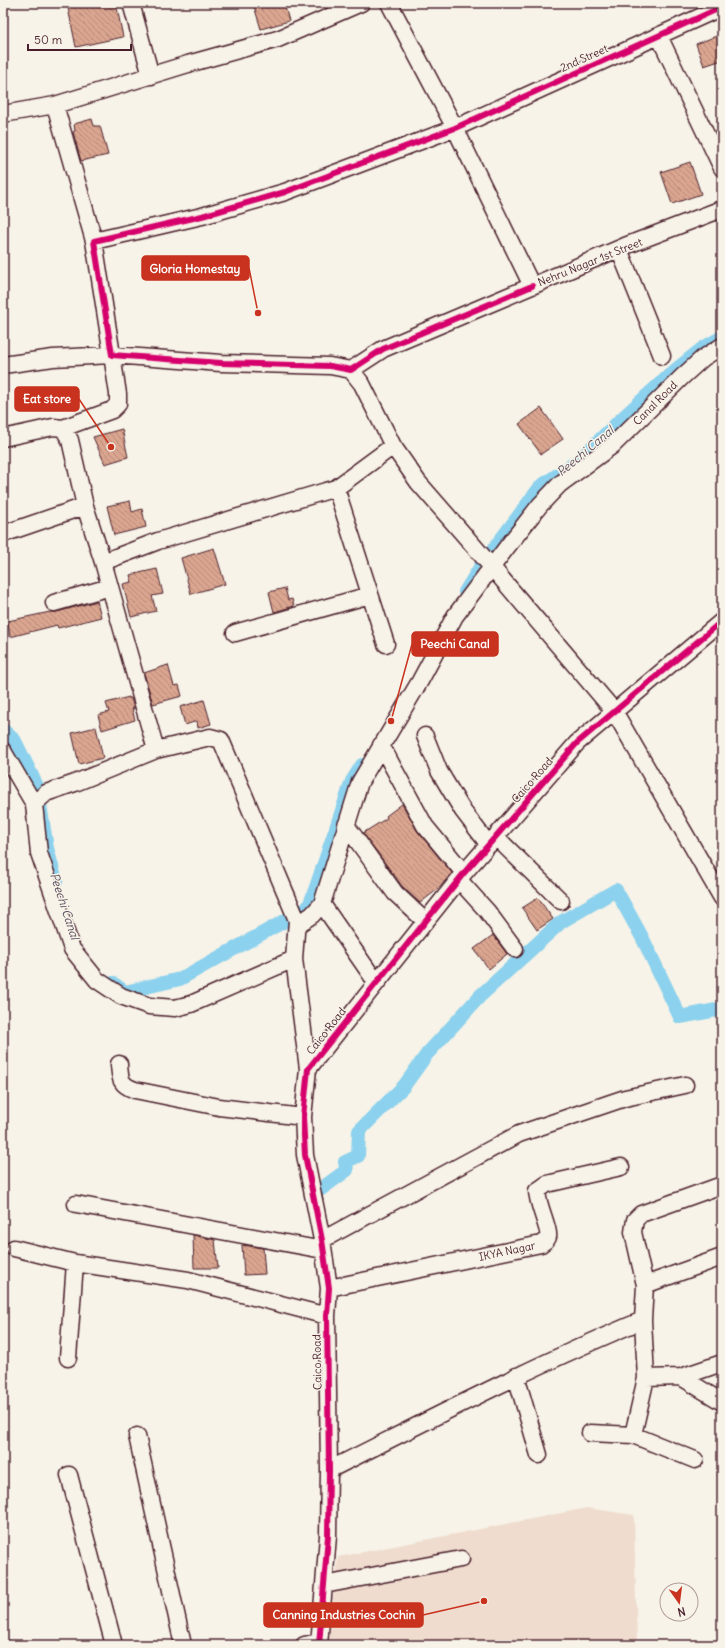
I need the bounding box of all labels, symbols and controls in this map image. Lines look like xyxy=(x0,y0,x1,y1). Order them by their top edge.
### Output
scale bar xyxy=(28,26,131,52)
text: 50 m xyxy=(34,32,63,47)
street label: 2nd Street xyxy=(558,41,610,75)
street label: Nehru Nagar 1st Street xyxy=(536,234,645,289)
callout: Gloria Homestay xyxy=(142,256,249,280)
text: Gloria Homestay xyxy=(150,261,241,277)
street label: Canal Road xyxy=(630,378,680,428)
callout: Eat store xyxy=(15,387,79,411)
text: Eat store xyxy=(23,391,71,406)
water label: Peechi Canal xyxy=(554,421,618,479)
callout: Peechi Canal xyxy=(412,632,498,656)
text: Peechi Canal xyxy=(420,636,490,651)
street label: Caico Road xyxy=(508,754,556,806)
water label: Peechi Canal xyxy=(47,871,84,944)
street label: Caico Road xyxy=(303,1004,349,1057)
street label: IKYA Nagar xyxy=(477,1238,537,1264)
street label: Caico Road xyxy=(310,1333,324,1390)
north arrow xyxy=(659,1582,699,1622)
callout: Canning Industries Cochin xyxy=(264,1603,423,1627)
text: N xyxy=(676,1604,687,1619)
text: Canning Industries Cochin xyxy=(273,1607,416,1623)

